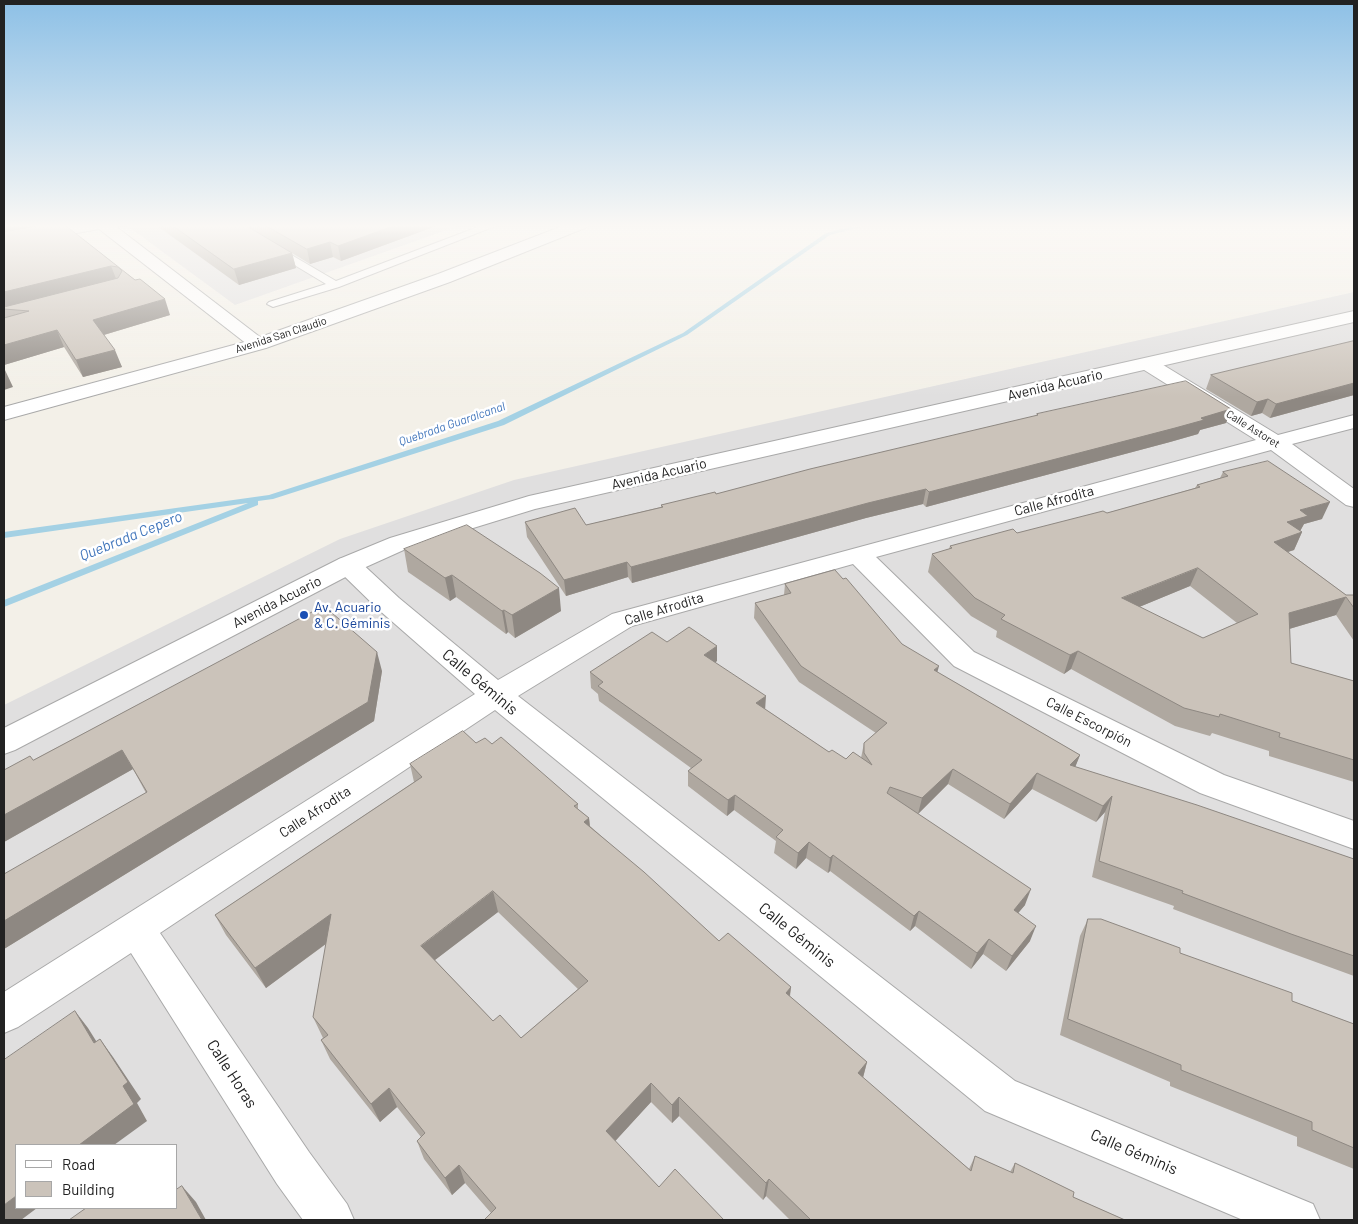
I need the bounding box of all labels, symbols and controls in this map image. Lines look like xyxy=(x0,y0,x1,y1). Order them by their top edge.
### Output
street label: Avenida San Claudio xyxy=(234,314,328,356)
street label: Avenida Acuario xyxy=(1006,366,1104,404)
water label: Quebrada Guaralcanal xyxy=(397,399,507,449)
street label: Calle Astoret xyxy=(1224,407,1282,451)
street label: Avenida Acuario xyxy=(610,455,708,493)
street label: Calle Afrodita xyxy=(1012,482,1096,520)
water label: Quebrada Cepero xyxy=(77,507,185,565)
street label: Avenida Acuario xyxy=(230,572,324,632)
street label: Calle Afrodita xyxy=(622,589,706,629)
place label: Av. Acuario & C. Géminis xyxy=(314,599,390,632)
marker: Av. Acuario & C. Géminis xyxy=(298,609,310,621)
street label: Calle Géminis xyxy=(438,645,522,719)
street label: Calle Escorpión xyxy=(1043,693,1135,751)
street label: Calle Afrodita xyxy=(276,783,354,841)
street label: Calle Géminis xyxy=(755,898,839,972)
street label: Calle Horas xyxy=(203,1036,261,1112)
street label: Calle Géminis xyxy=(1087,1125,1181,1179)
legend xyxy=(15,1144,178,1209)
text: Road xyxy=(62,1155,95,1173)
text: Building xyxy=(62,1180,115,1198)

